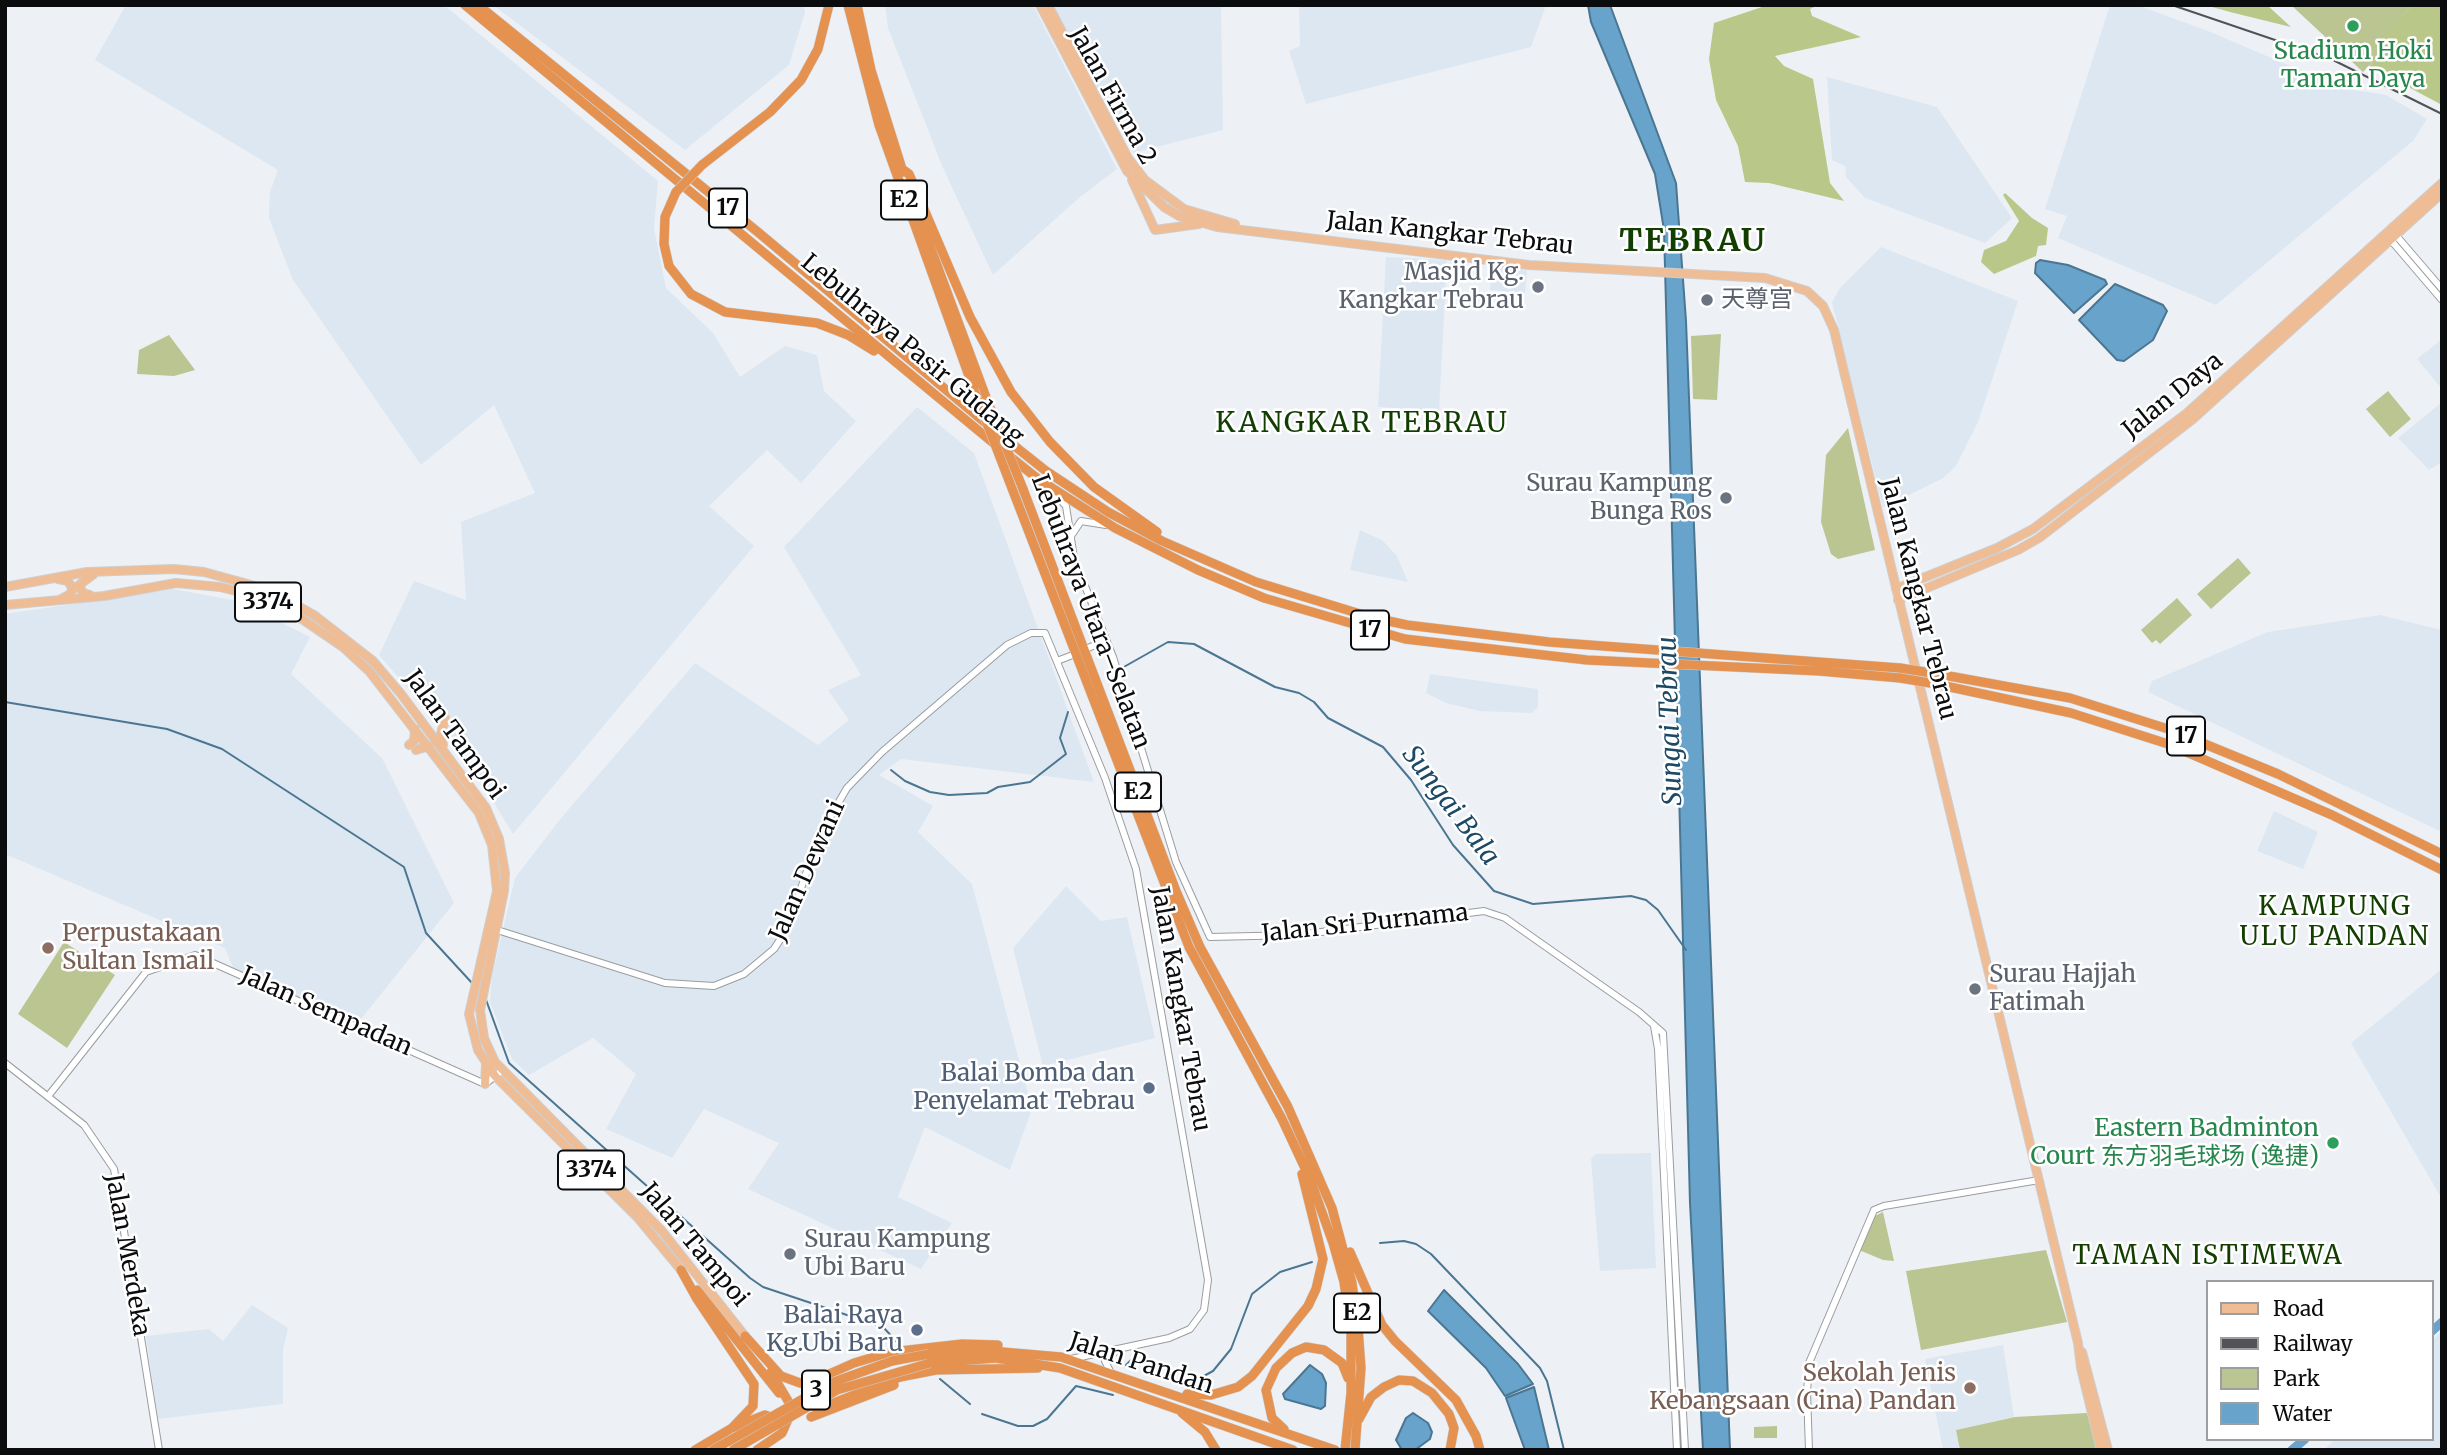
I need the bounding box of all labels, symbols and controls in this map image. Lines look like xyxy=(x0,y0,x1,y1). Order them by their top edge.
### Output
marker: Stadium Hoki Taman Daya xyxy=(2345,18,2361,34)
street label: Jalan Firma 2 xyxy=(1062,22,1162,170)
place label: Stadium Hoki Taman Daya xyxy=(2274,38,2432,94)
road number: E2 xyxy=(881,181,927,220)
road number: 17 xyxy=(709,188,747,228)
street label: Jalan Kangkar Tebrau xyxy=(1325,207,1575,261)
district label: TEBRAU xyxy=(1620,223,1766,261)
street label: Lebuhraya Pasir Gudang xyxy=(795,248,1029,452)
place label: Masjid Kg. Kangkar Tebrau xyxy=(1339,259,1524,315)
marker: Masjid Kg. Kangkar Tebrau xyxy=(1530,279,1546,295)
place label: 天尊宫 xyxy=(1721,286,1793,314)
marker: 天尊宫 xyxy=(1699,292,1715,308)
street label: Jalan Daya xyxy=(2117,347,2229,445)
district label: KANGKAR TEBRAU xyxy=(1217,407,1507,441)
place label: Surau Kampung Bunga Ros xyxy=(1526,470,1712,526)
street label: Lebuhraya Utara–Selatan xyxy=(1024,471,1156,753)
street label: Jalan Kangkar Tebrau xyxy=(1874,475,1962,723)
marker: Surau Kampung Bunga Ros xyxy=(1718,490,1734,506)
road number: 3374 xyxy=(235,582,301,622)
road number: 17 xyxy=(1351,610,1389,650)
water label: Sungai Tebrau xyxy=(1652,636,1690,806)
street label: Jalan Tampoi xyxy=(397,665,511,805)
road number: 17 xyxy=(2167,716,2205,756)
water label: Sungai Bala xyxy=(1395,740,1505,872)
road number: E2 xyxy=(1115,772,1161,812)
street label: Jalan Dewani xyxy=(764,796,852,946)
street label: Jalan Kangkar Tebrau xyxy=(1144,884,1216,1134)
district label: KAMPUNG ULU PANDAN xyxy=(2241,892,2429,954)
street label: Jalan Sri Purnama xyxy=(1260,899,1470,949)
place label: Perpustakaan Sultan Ismail xyxy=(62,920,221,976)
marker: Perpustakaan Sultan Ismail xyxy=(40,940,56,956)
street label: Jalan Sempadan xyxy=(236,961,416,1063)
place label: Surau Hajjah Fatimah xyxy=(1989,961,2136,1017)
marker: Surau Hajjah Fatimah xyxy=(1967,981,1983,997)
place label: Balai Bomba dan Penyelamat Tebrau xyxy=(913,1060,1135,1116)
marker: Balai Bomba dan Penyelamat Tebrau xyxy=(1141,1080,1157,1096)
place label: Eastern Badminton Court 东方羽毛球场 (逸捷) xyxy=(2031,1115,2319,1171)
marker: Eastern Badminton Court 东方羽毛球场 (逸捷) xyxy=(2325,1135,2341,1151)
road number: 3374 xyxy=(558,1150,624,1190)
street label: Jalan Merdeka xyxy=(99,1172,155,1338)
street label: Jalan Tampoi xyxy=(634,1177,754,1313)
place label: Surau Kampung Ubi Baru xyxy=(804,1226,990,1282)
district label: TAMAN ISTIMEWA xyxy=(2074,1241,2342,1273)
marker: Surau Kampung Ubi Baru xyxy=(782,1246,798,1262)
legend xyxy=(2206,1280,2433,1441)
road number: E2 xyxy=(1334,1294,1380,1332)
text: Road xyxy=(2273,1295,2324,1322)
place label: Balai Raya Kg.Ubi Baru xyxy=(766,1302,903,1358)
marker: Balai Raya Kg.Ubi Baru xyxy=(909,1322,925,1338)
street label: Jalan Pandan xyxy=(1065,1327,1217,1401)
text: Railway xyxy=(2273,1330,2353,1357)
place label: Sekolah Jenis Kebangsaan (Cina) Pandan xyxy=(1649,1360,1956,1416)
text: Park xyxy=(2273,1365,2320,1392)
road number: 3 xyxy=(802,1371,830,1410)
marker: Sekolah Jenis Kebangsaan (Cina) Pandan xyxy=(1962,1380,1978,1396)
text: Water xyxy=(2273,1400,2332,1427)

